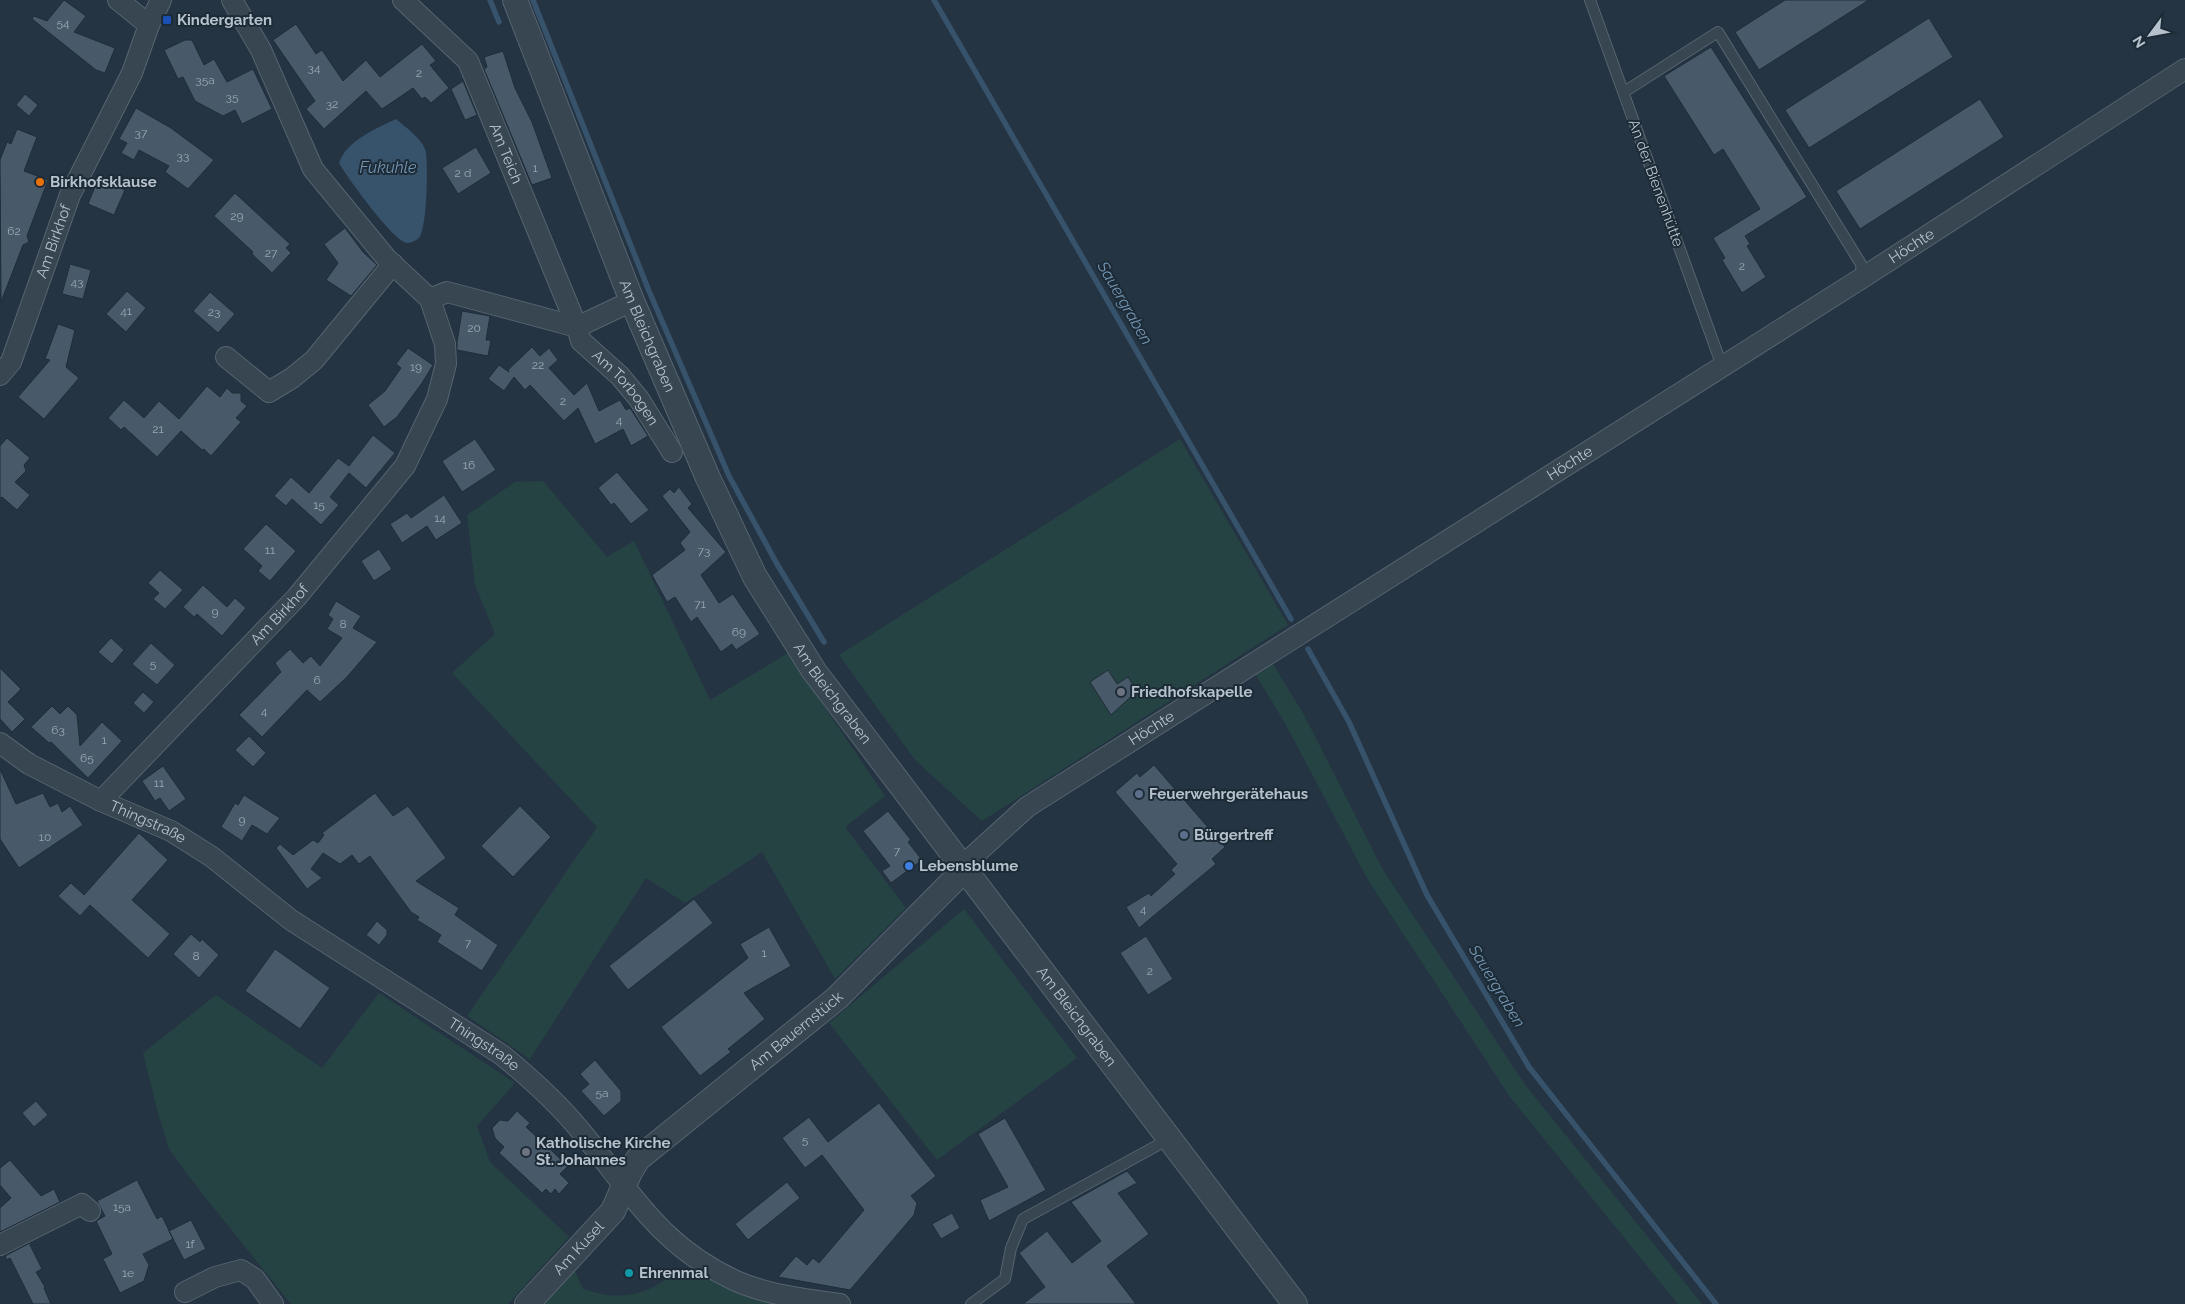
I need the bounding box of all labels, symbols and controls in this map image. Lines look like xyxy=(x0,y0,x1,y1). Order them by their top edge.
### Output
north arrow xyxy=(2125,10,2175,60)
place label: Kindergarten xyxy=(177,11,272,29)
marker: Kindergarten xyxy=(161,14,173,26)
house number: 54 xyxy=(56,16,70,30)
text: N xyxy=(2129,33,2149,51)
house number: 34 xyxy=(308,61,321,75)
house number: 2 xyxy=(416,66,422,80)
house number: 35a xyxy=(195,73,215,87)
house number: 35 xyxy=(226,90,239,104)
house number: 32 xyxy=(326,97,338,111)
street label: An der Bienenhütte xyxy=(1625,117,1687,249)
street label: Am Teich xyxy=(485,120,526,186)
house number: 37 xyxy=(135,126,148,140)
house number: 33 xyxy=(177,149,189,163)
water label: Fukuhle xyxy=(359,158,417,177)
house number: 1 xyxy=(532,161,538,175)
house number: 2 d xyxy=(455,166,471,180)
place label: Birkhofsklause xyxy=(50,173,157,191)
marker: Birkhofsklause xyxy=(34,176,46,188)
street label: Am Birkhof xyxy=(32,201,75,281)
house number: 29 xyxy=(230,209,244,223)
house number: 62 xyxy=(7,224,21,238)
street label: Höchte xyxy=(1885,225,1938,267)
house number: 27 xyxy=(265,246,278,260)
water label: Sauergraben xyxy=(1093,257,1157,348)
house number: 2 xyxy=(1739,259,1745,273)
house number: 43 xyxy=(71,275,83,289)
street label: Am Bleichgraben xyxy=(616,277,679,395)
house number: 41 xyxy=(120,304,132,318)
house number: 23 xyxy=(208,305,220,319)
house number: 20 xyxy=(467,321,481,335)
street label: Am Torbogen xyxy=(588,346,662,429)
house number: 22 xyxy=(532,358,544,372)
house number: 19 xyxy=(410,360,422,374)
house number: 2 xyxy=(560,394,566,408)
house number: 4 xyxy=(616,413,623,427)
house number: 21 xyxy=(152,422,164,436)
street label: Höchte xyxy=(1544,442,1596,484)
house number: 16 xyxy=(463,458,475,472)
house number: 15 xyxy=(313,498,325,512)
house number: 14 xyxy=(434,511,446,525)
house number: 11 xyxy=(265,543,275,557)
house number: 73 xyxy=(698,544,710,558)
street label: Am Birkhof xyxy=(247,580,313,649)
house number: 71 xyxy=(694,597,706,611)
house number: 9 xyxy=(211,605,219,619)
house number: 8 xyxy=(339,617,347,631)
house number: 69 xyxy=(732,625,746,639)
street label: Am Bleichgraben xyxy=(790,640,875,747)
house number: 5 xyxy=(150,657,157,671)
house number: 6 xyxy=(313,673,321,687)
place label: Friedhofskapelle xyxy=(1131,683,1252,701)
marker: Friedhofskapelle xyxy=(1115,686,1127,698)
house number: 4 xyxy=(261,704,268,718)
street label: Höchte xyxy=(1125,707,1178,749)
house number: 63 xyxy=(51,723,65,737)
house number: 1 xyxy=(101,733,107,747)
house number: 65 xyxy=(80,751,94,765)
house number: 11 xyxy=(154,776,164,790)
place label: Feuerwehrgerätehaus xyxy=(1149,785,1308,803)
marker: Feuerwehrgerätehaus xyxy=(1133,788,1145,800)
street label: Thingstraße xyxy=(107,797,190,847)
house number: 9 xyxy=(238,813,246,827)
place label: Bürgertreff xyxy=(1194,826,1274,844)
marker: Bürgertreff xyxy=(1178,829,1190,841)
house number: 10 xyxy=(39,830,51,844)
house number: 7 xyxy=(894,844,901,858)
place label: Lebensblume xyxy=(919,857,1018,875)
marker: Lebensblume xyxy=(903,860,915,872)
house number: 4 xyxy=(1140,902,1147,916)
house number: 7 xyxy=(465,936,472,950)
water label: Sauergraben xyxy=(1464,940,1529,1031)
house number: 1 xyxy=(761,946,767,960)
house number: 8 xyxy=(192,949,200,963)
street label: Am Bleichgraben xyxy=(1033,963,1120,1070)
house number: 2 xyxy=(1147,964,1153,978)
street label: Am Bauernstück xyxy=(746,988,847,1074)
street label: Thingstraße xyxy=(445,1014,523,1075)
house number: 5a xyxy=(595,1086,609,1100)
house number: 5 xyxy=(802,1133,809,1147)
place label: Katholische Kirche St. Johannes xyxy=(536,1134,671,1169)
marker: Katholische Kirche St. Johannes xyxy=(520,1146,532,1158)
house number: 15a xyxy=(113,1200,131,1214)
street label: Am Kusel xyxy=(550,1217,608,1279)
house number: 1f xyxy=(185,1237,196,1251)
place label: Ehrenmal xyxy=(639,1264,708,1282)
house number: 1e xyxy=(122,1266,134,1280)
marker: Ehrenmal xyxy=(623,1267,635,1279)

